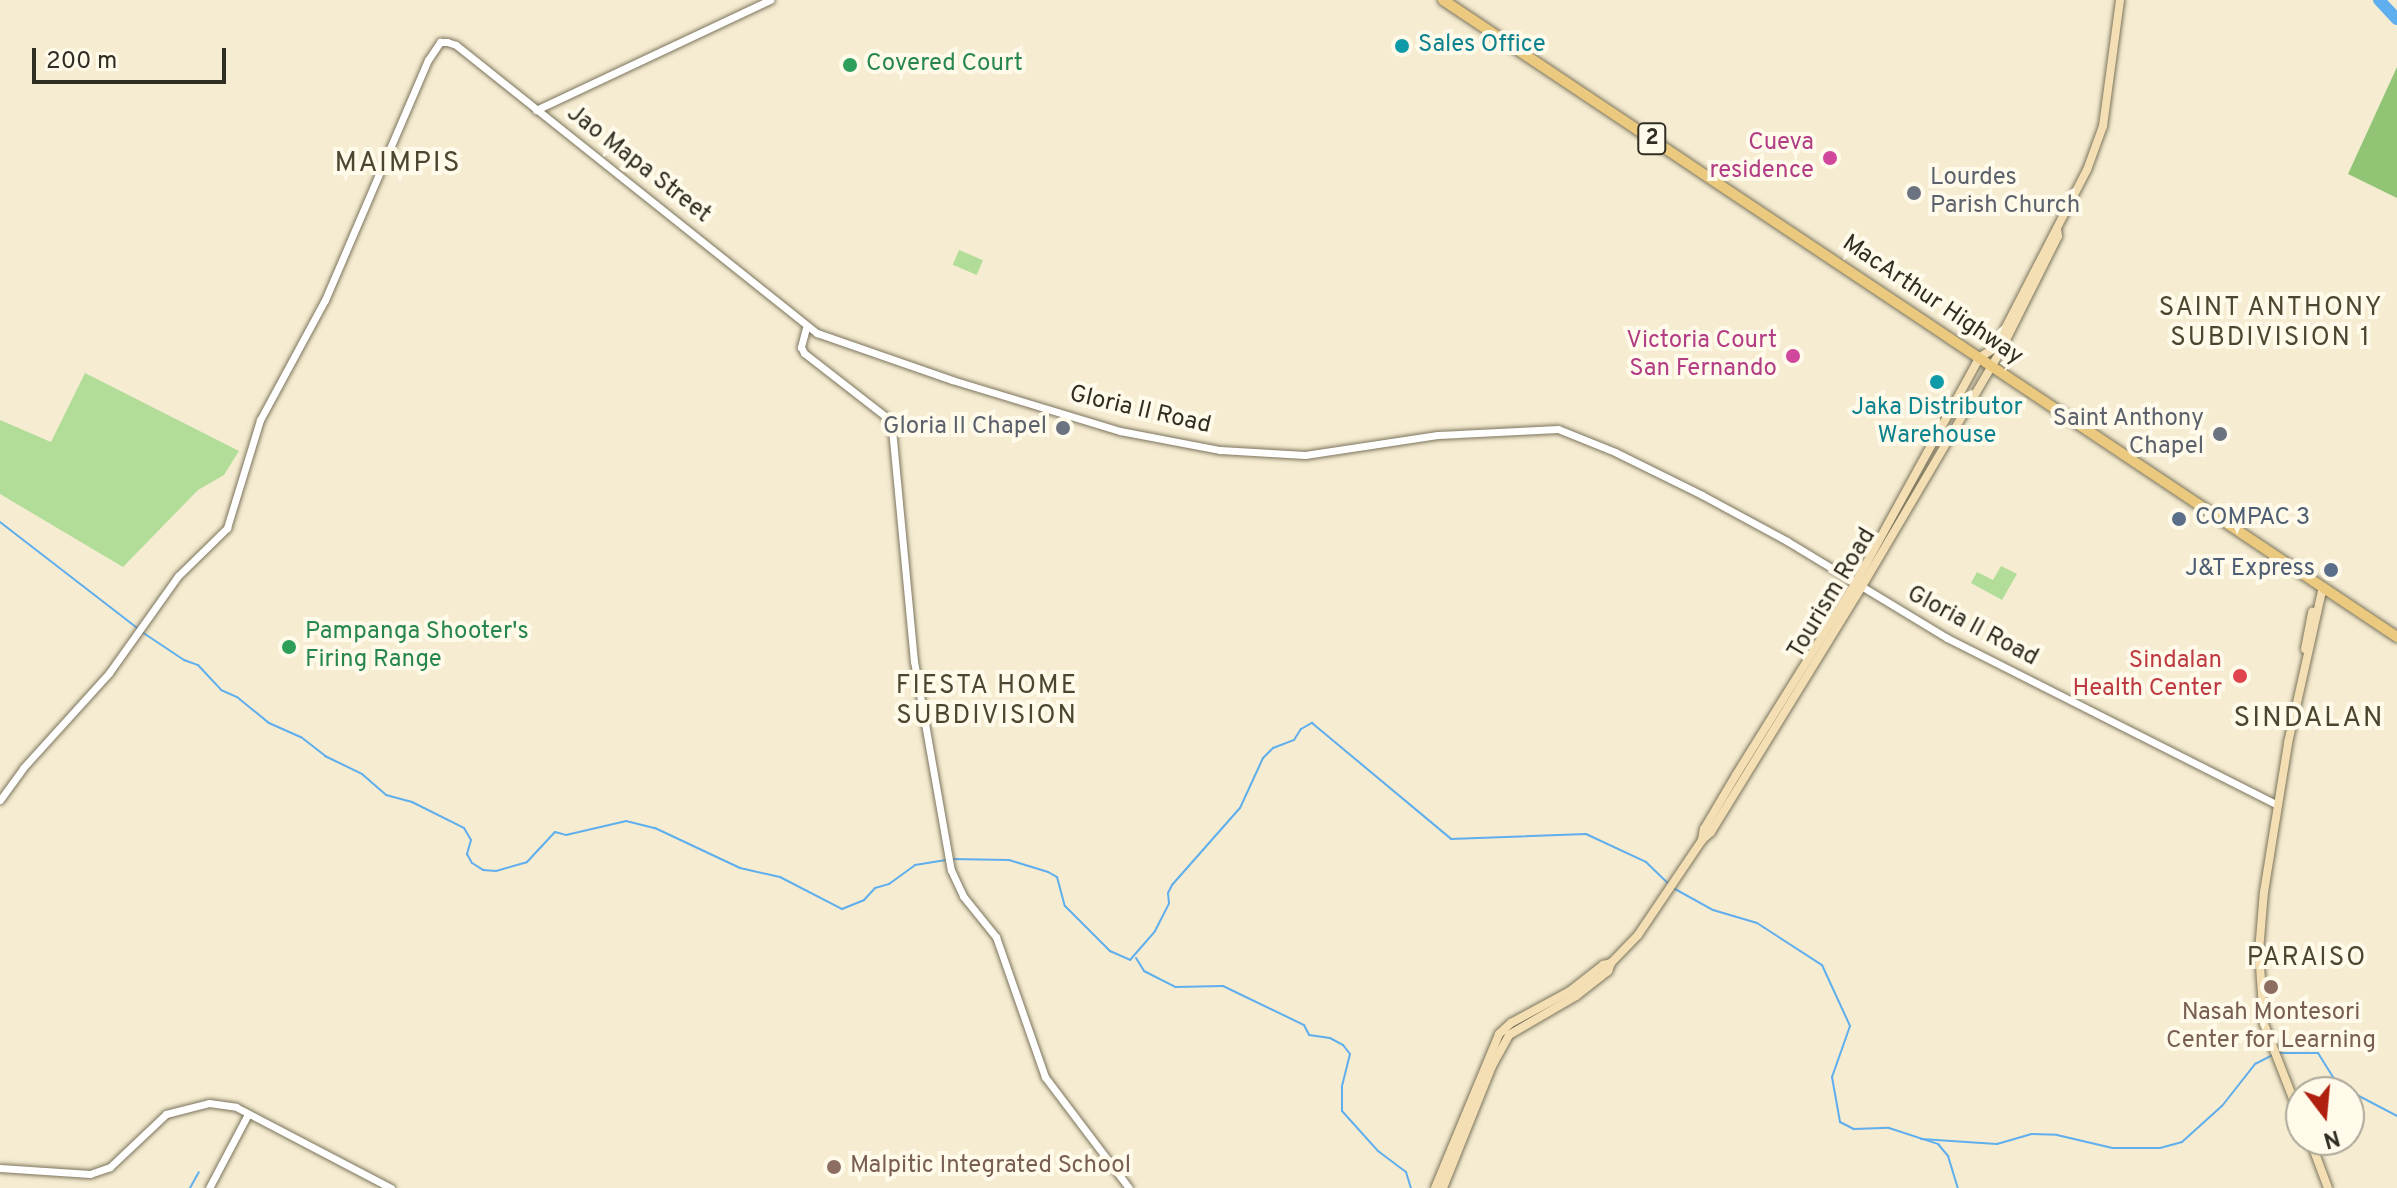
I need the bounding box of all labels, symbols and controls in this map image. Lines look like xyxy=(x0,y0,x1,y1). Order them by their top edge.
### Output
scale bar xyxy=(36,32,230,82)
place label: Sales Office xyxy=(1418,32,1546,60)
marker: Sales Office xyxy=(1393,37,1411,55)
text: 200 m xyxy=(46,47,117,77)
place label: Covered Court xyxy=(866,51,1023,79)
marker: Covered Court xyxy=(841,56,859,74)
street label: Jao Mapa Street xyxy=(560,100,716,230)
road number: 2 xyxy=(1636,121,1668,157)
place label: Cueva residence xyxy=(1710,130,1814,186)
district label: MAIMPIS xyxy=(335,147,461,181)
marker: Cueva residence xyxy=(1821,149,1839,167)
place label: Lourdes Parish Church xyxy=(1930,165,2080,221)
marker: Lourdes Parish Church xyxy=(1905,184,1923,202)
street label: MacArthur Highway xyxy=(1836,230,2028,372)
district label: SAINT ANTHONY SUBDIVISION 1 xyxy=(2158,293,2384,354)
place label: Victoria Court San Fernando xyxy=(1626,328,1777,384)
marker: Victoria Court San Fernando xyxy=(1784,347,1802,365)
marker: Jaka Distributor Warehouse xyxy=(1928,373,1946,391)
street label: Gloria II Road xyxy=(1066,381,1214,441)
place label: Jaka Distributor Warehouse xyxy=(1851,395,2023,451)
place label: Saint Anthony Chapel xyxy=(2052,406,2204,462)
place label: Gloria II Chapel xyxy=(883,414,1047,442)
marker: Gloria II Chapel xyxy=(1054,419,1072,437)
marker: Saint Anthony Chapel xyxy=(2211,425,2229,443)
place label: COMPAC 3 xyxy=(2195,505,2310,533)
marker: COMPAC 3 xyxy=(2170,510,2188,528)
street label: Tourism Road xyxy=(1783,524,1883,664)
place label: J&T Express xyxy=(2184,556,2315,584)
marker: J&T Express xyxy=(2322,561,2340,579)
street label: Gloria II Road xyxy=(1902,580,2042,674)
place label: Pampanga Shooter's Firing Range xyxy=(305,619,529,675)
marker: Pampanga Shooter's Firing Range xyxy=(280,638,298,656)
place label: Sindalan Health Center xyxy=(2072,648,2222,704)
marker: Sindalan Health Center xyxy=(2229,665,2251,687)
district label: FIESTA HOME SUBDIVISION xyxy=(895,671,1079,732)
district label: SINDALAN xyxy=(2233,702,2385,736)
district label: PARAISO xyxy=(2247,943,2367,975)
marker: Nasah Montesori Center for Learning xyxy=(2262,978,2280,996)
place label: Nasah Montesori Center for Learning xyxy=(2166,1000,2376,1056)
north arrow xyxy=(2285,1076,2365,1156)
text: N xyxy=(2320,1122,2343,1153)
place label: Malpitic Integrated School xyxy=(850,1153,1131,1181)
marker: Malpitic Integrated School xyxy=(825,1158,843,1176)

